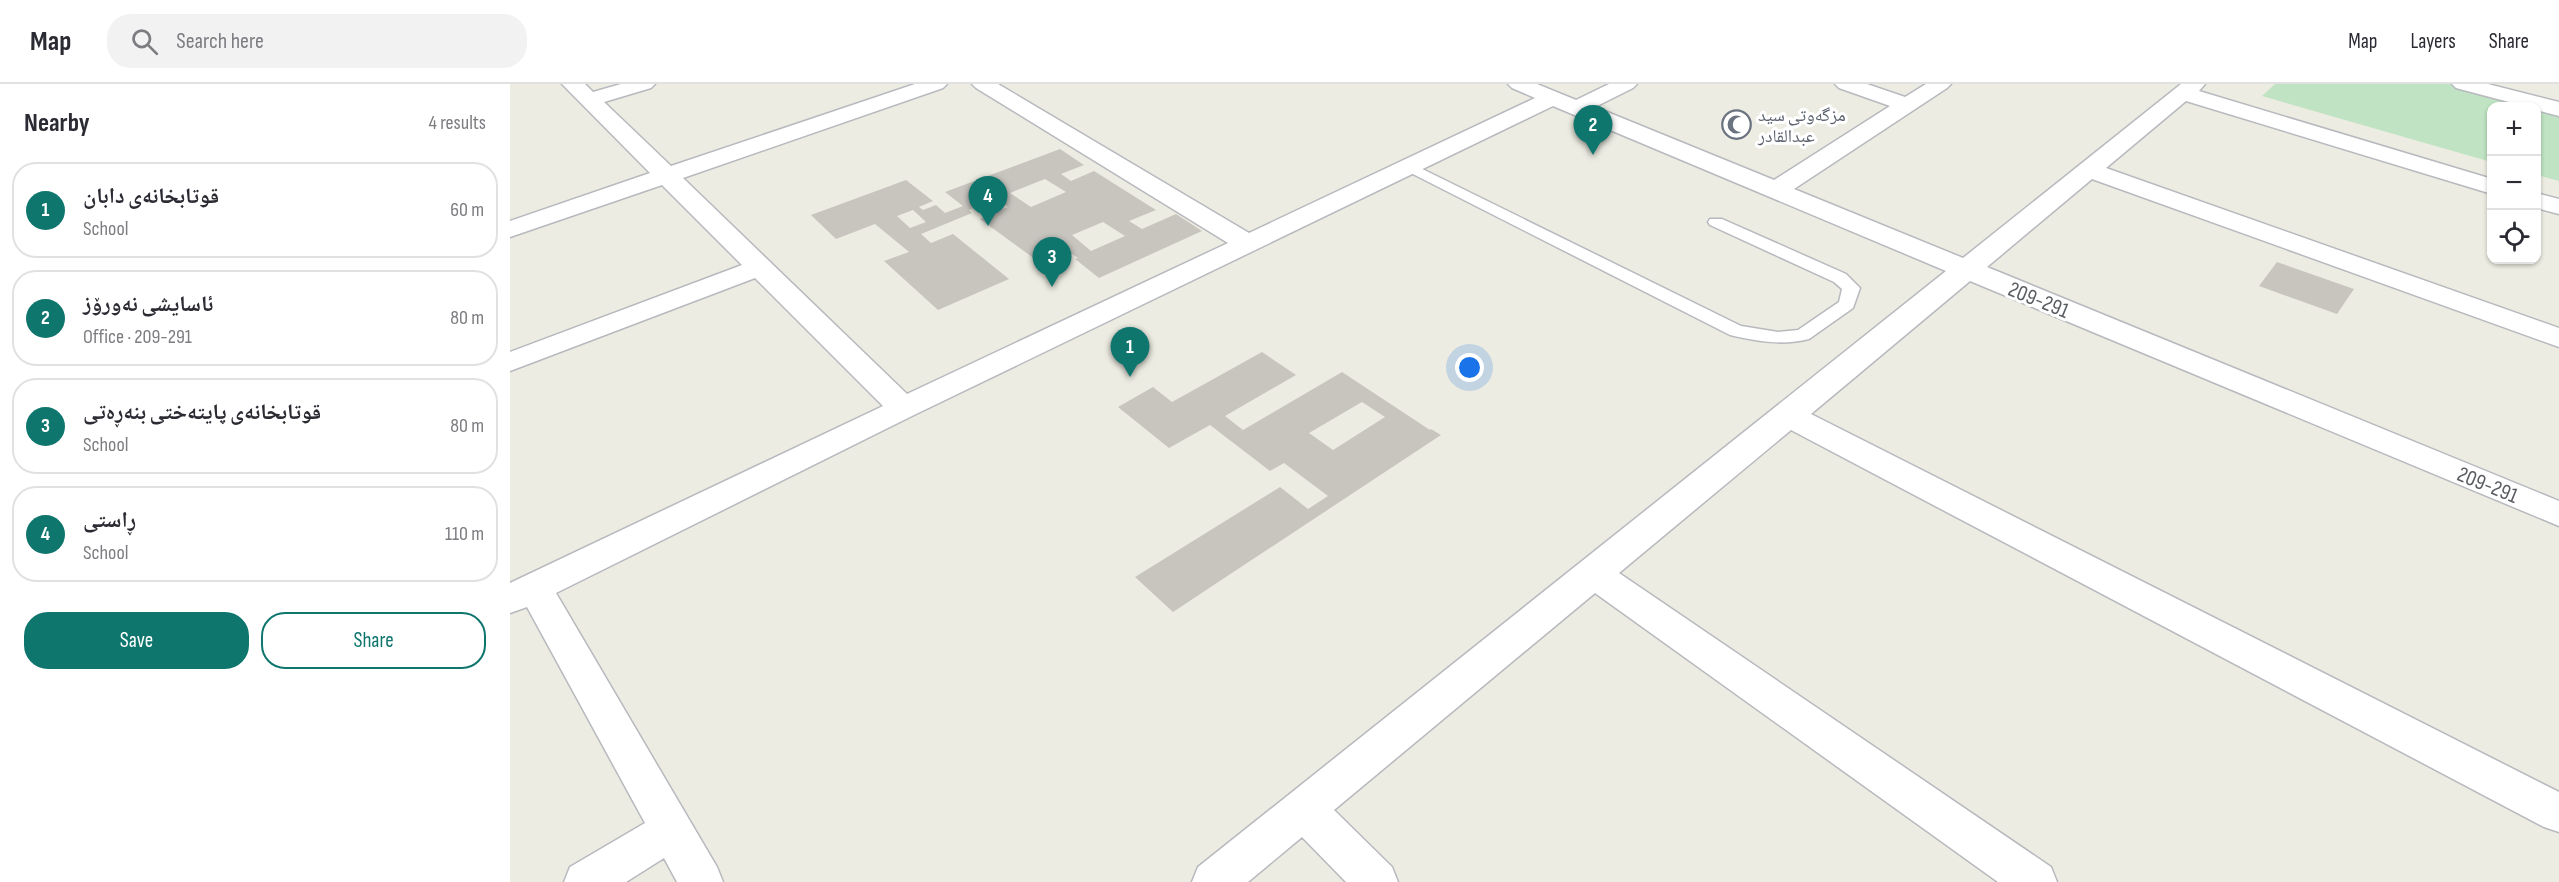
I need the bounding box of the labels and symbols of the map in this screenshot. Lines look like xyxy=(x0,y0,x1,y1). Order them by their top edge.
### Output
place label: مزگەوتی سید عبدالقادر xyxy=(1757,105,1846,147)
pin: 2 xyxy=(1574,106,1612,155)
mosque icon: مزگەوتی سید عبدالقادر xyxy=(1721,109,1753,141)
pin: 4 xyxy=(968,176,1008,226)
pin: 3 xyxy=(1032,238,1072,287)
street label: 209-291 xyxy=(2004,276,2073,325)
pin: 1 xyxy=(1110,328,1150,377)
your location xyxy=(1455,353,1484,382)
street label: 209-291 xyxy=(2453,461,2522,510)

